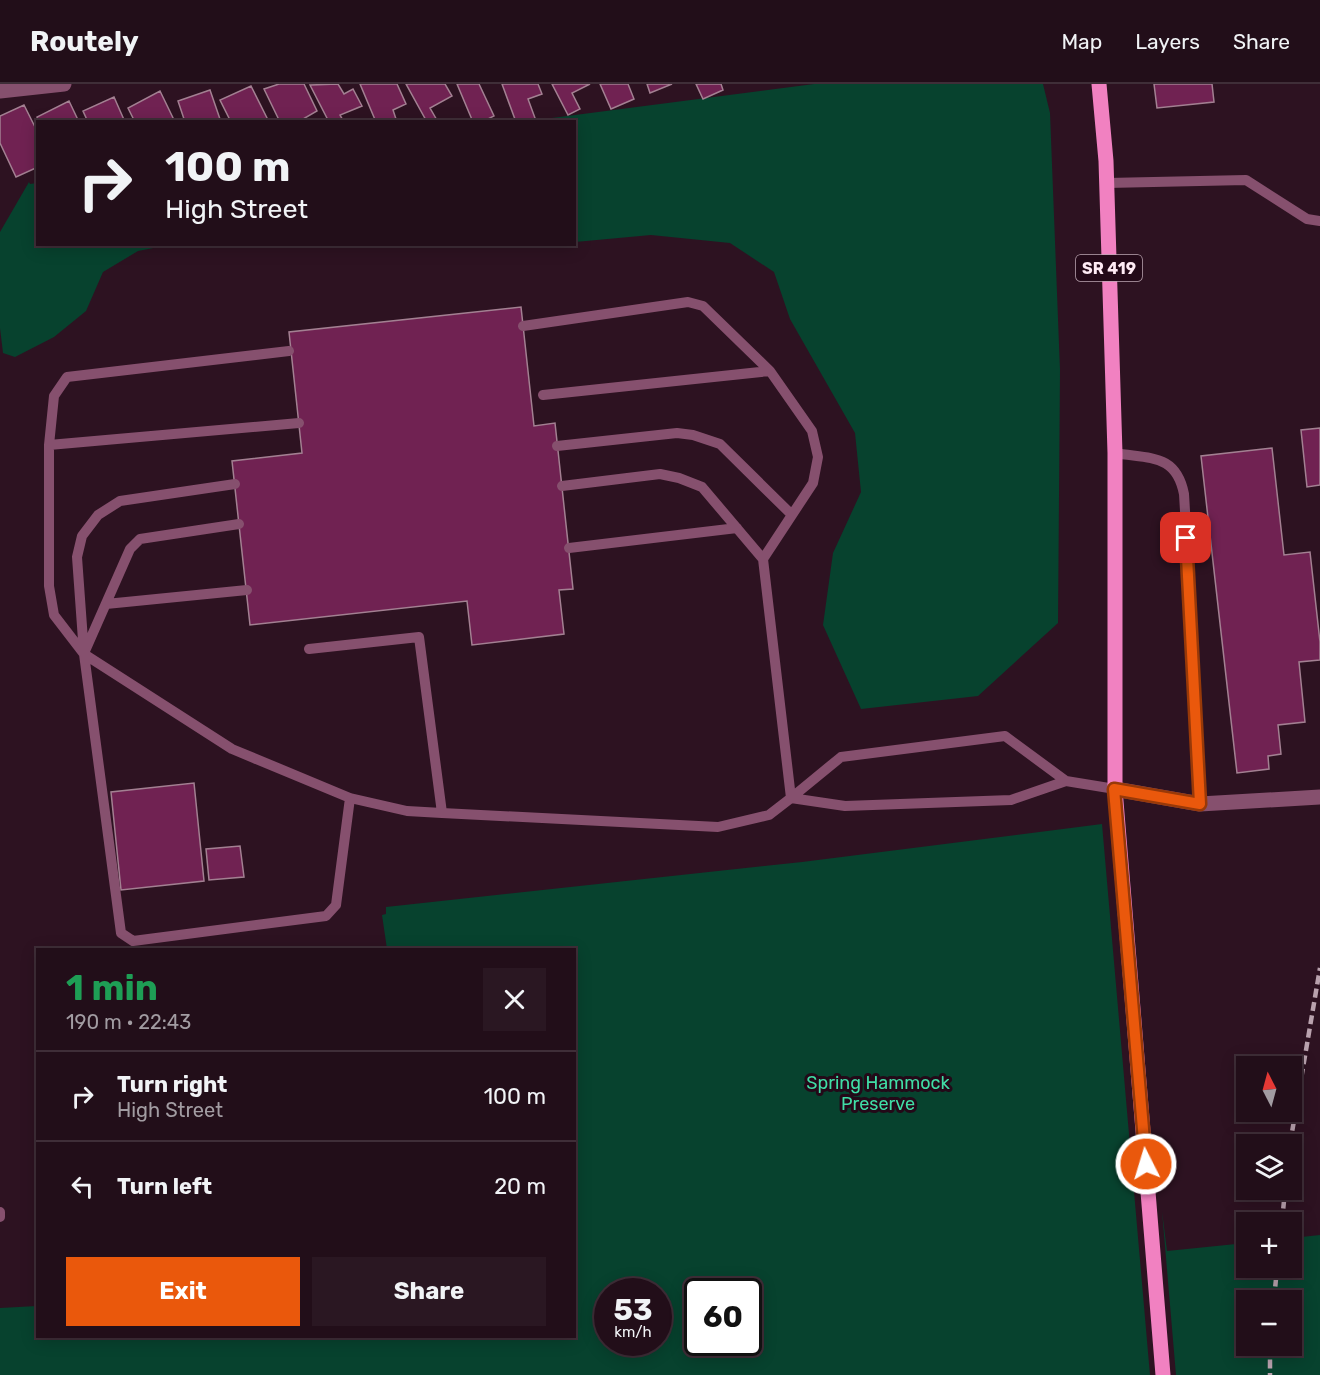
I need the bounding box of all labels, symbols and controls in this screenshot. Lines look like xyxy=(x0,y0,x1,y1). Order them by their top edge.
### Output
text: Routely xyxy=(30,25,139,58)
text: Map xyxy=(1061,29,1102,54)
text: Layers xyxy=(1135,29,1200,54)
text: Share xyxy=(1233,29,1290,54)
text: 100 m xyxy=(165,142,290,192)
icon: right xyxy=(66,144,144,222)
text: High Street xyxy=(165,193,308,225)
road number: SR 419 xyxy=(1076,255,1142,281)
pin xyxy=(1160,512,1211,563)
icon: arrive xyxy=(1169,521,1202,554)
text: 1 min xyxy=(66,966,158,1009)
button: close xyxy=(483,968,546,1031)
text: 190 m · 22:43 xyxy=(66,1010,191,1034)
north arrow xyxy=(1236,1056,1302,1122)
map controls xyxy=(1236,1056,1302,1356)
text: Turn right xyxy=(117,1071,227,1098)
park label: Spring Hammock Preserve xyxy=(806,1072,950,1115)
icon: right xyxy=(66,1080,99,1113)
text: 100 m xyxy=(484,1083,546,1110)
text: High Street xyxy=(117,1098,223,1122)
position arrow xyxy=(1114,1132,1178,1196)
button: layers xyxy=(1236,1134,1302,1200)
icon: left xyxy=(66,1170,99,1203)
text: Turn left xyxy=(117,1173,212,1200)
text: 20 m xyxy=(494,1173,546,1200)
button: + xyxy=(1236,1212,1302,1278)
button: Exit xyxy=(66,1257,300,1326)
button: Share xyxy=(312,1257,546,1326)
speed limit sign: 60 xyxy=(684,1278,762,1356)
button: − xyxy=(1236,1290,1302,1356)
text: 53 xyxy=(613,1292,653,1328)
text: km/h xyxy=(614,1323,652,1341)

